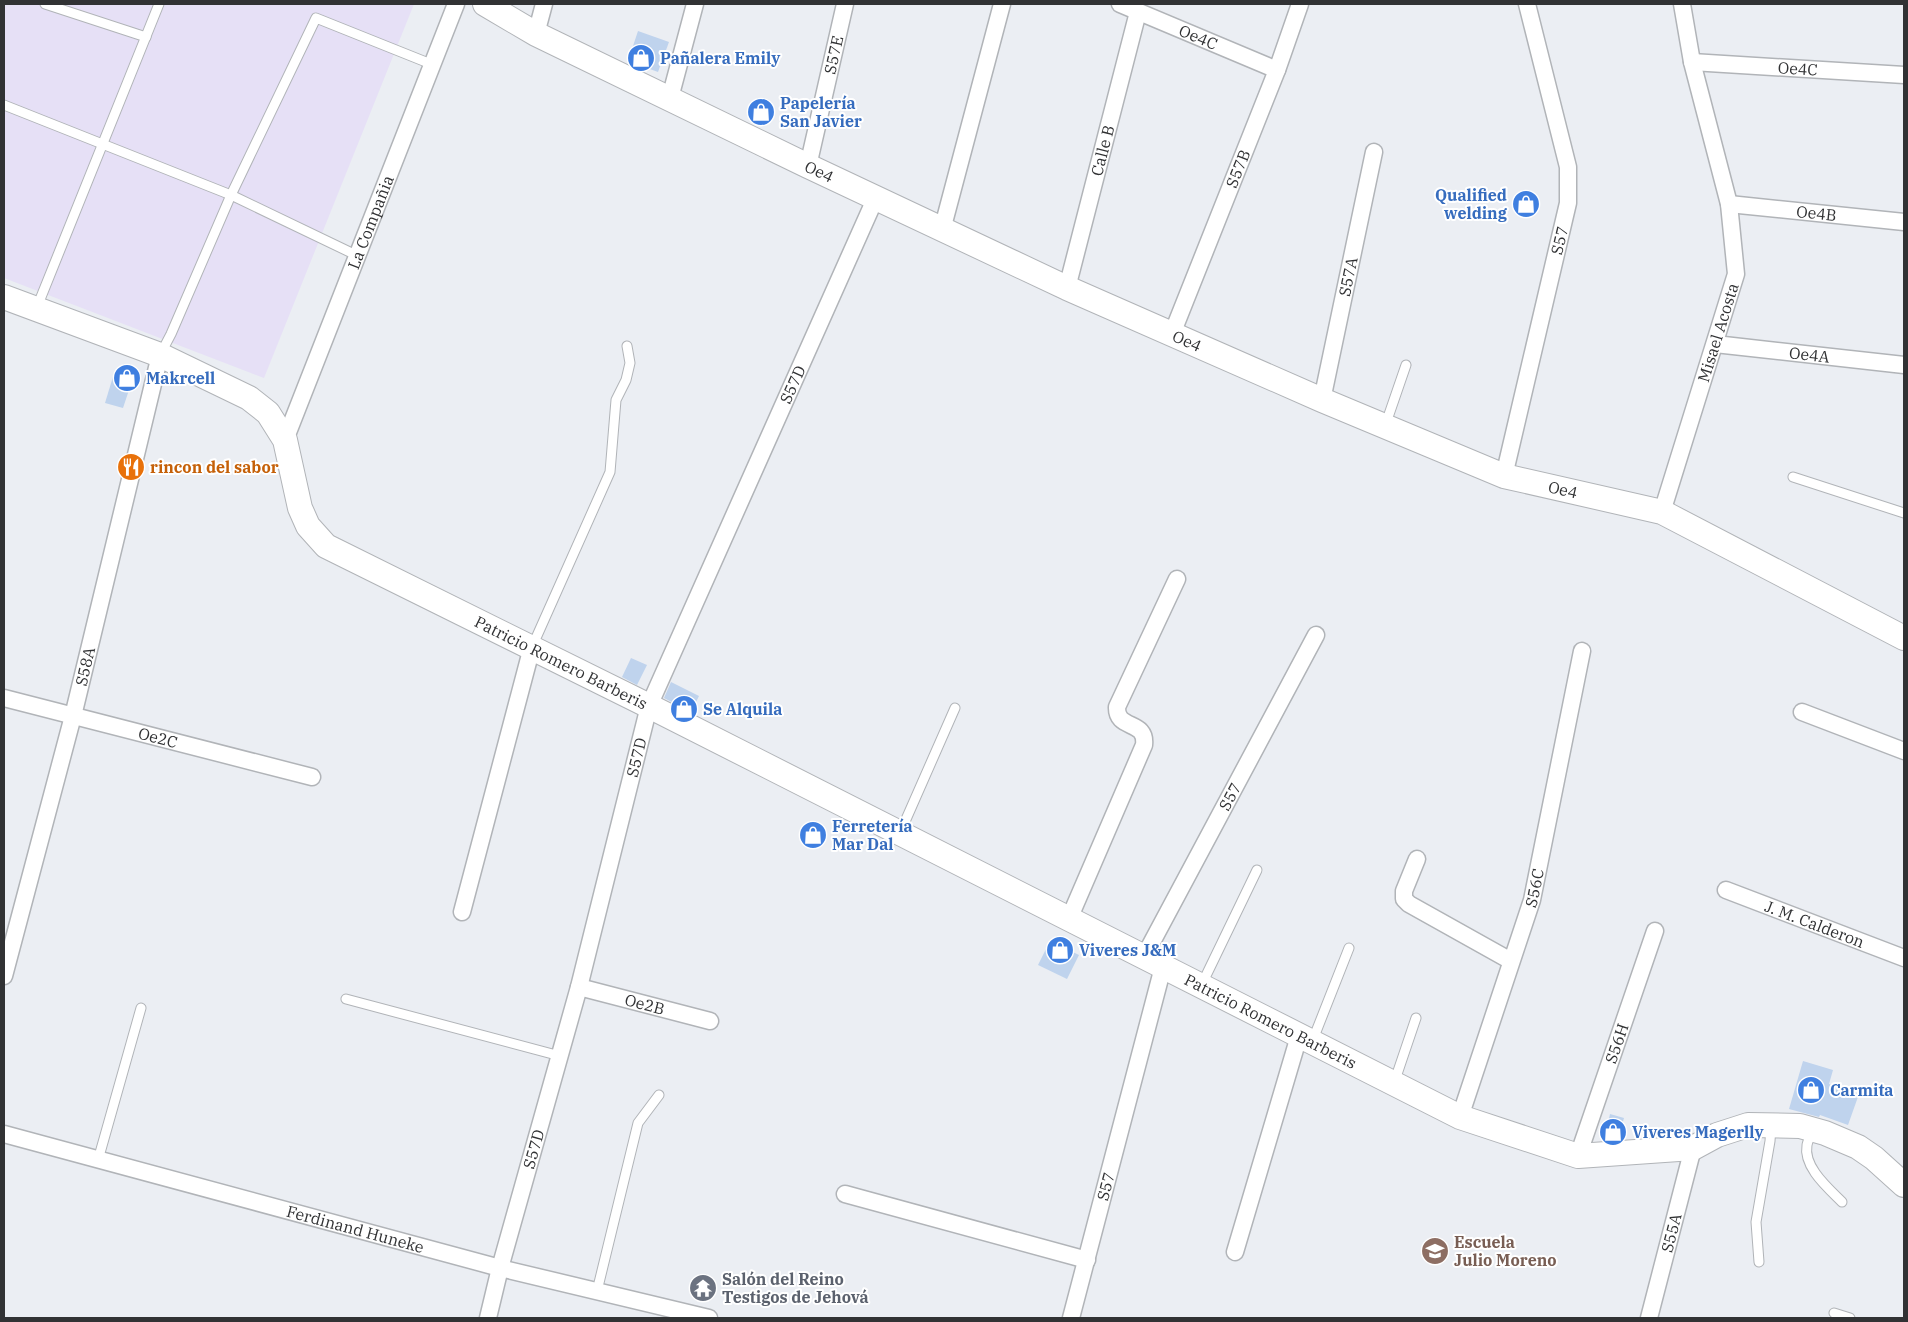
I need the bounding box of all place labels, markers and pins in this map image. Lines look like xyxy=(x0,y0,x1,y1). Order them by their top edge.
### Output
shop icon: Pañalera Emily xyxy=(626,43,656,73)
place label: Pañalera Emily xyxy=(660,48,781,68)
place label: Papelería San Javier xyxy=(780,93,862,131)
shop icon: Papelería San Javier xyxy=(746,97,776,127)
place label: Qualified welding xyxy=(1435,185,1508,223)
shop icon: Qualified welding xyxy=(1511,189,1541,219)
shop icon: Makrcell xyxy=(112,363,142,393)
place label: Makrcell xyxy=(146,368,215,388)
restaurant icon: rincon del sabor xyxy=(116,452,146,482)
place label: rincon del sabor xyxy=(150,457,279,477)
shop icon: Se Alquila xyxy=(669,694,699,724)
place label: Se Alquila xyxy=(703,699,782,719)
place label: Ferretería Mar Dal xyxy=(832,816,913,854)
shop icon: Ferretería Mar Dal xyxy=(798,820,828,850)
shop icon: Viveres J&M xyxy=(1045,935,1075,965)
place label: Viveres J&M xyxy=(1079,940,1176,960)
shop icon: Carmita xyxy=(1796,1075,1826,1105)
place label: Carmita xyxy=(1830,1080,1894,1100)
shop icon: Viveres Magerlly xyxy=(1598,1117,1628,1147)
place label: Viveres Magerlly xyxy=(1632,1122,1765,1142)
place label: Escuela Julio Moreno xyxy=(1454,1232,1557,1270)
school or university icon: Escuela Julio Moreno xyxy=(1420,1236,1450,1266)
place label: Salón del Reino Testigos de Jehová xyxy=(722,1269,869,1307)
temple icon: Salón del Reino Testigos de Jehová xyxy=(688,1273,718,1303)

